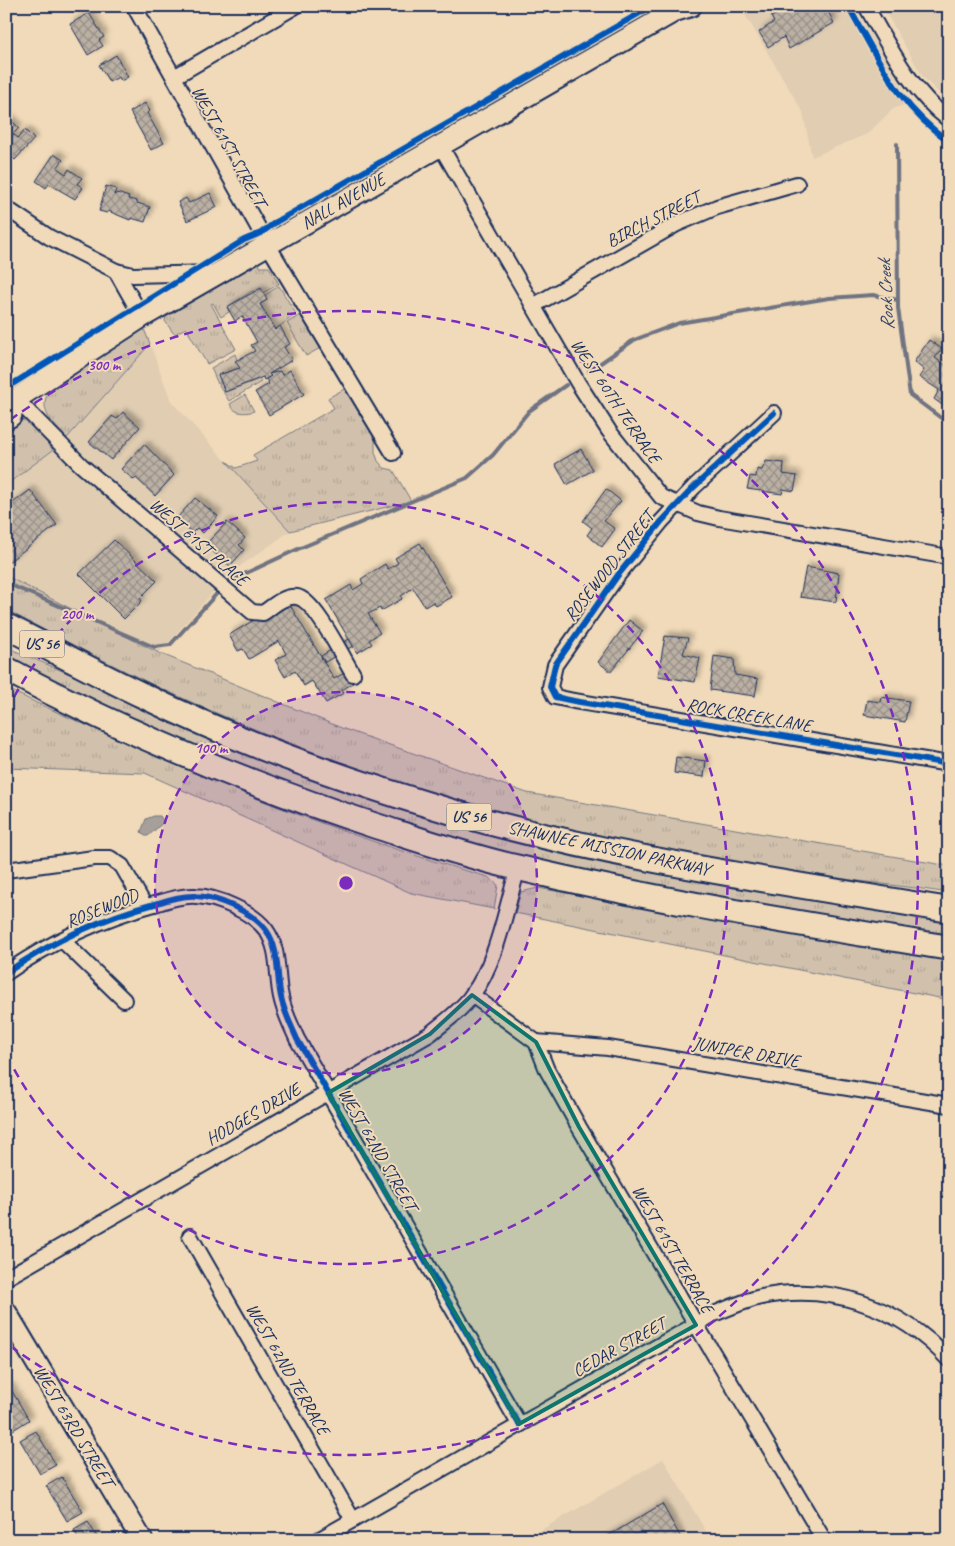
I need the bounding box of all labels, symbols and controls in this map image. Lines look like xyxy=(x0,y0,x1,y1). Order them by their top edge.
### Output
street label: WEST 61ST STREET xyxy=(187,82,273,214)
street label: NALL AVENUE xyxy=(297,167,391,234)
street label: BIRCH STREET xyxy=(603,184,708,252)
water label: Rock Creek xyxy=(872,256,900,331)
street label: WEST 60TH TERRACE xyxy=(566,335,667,469)
text: 300 m xyxy=(88,356,122,375)
street label: WEST 61ST PLACE xyxy=(145,493,254,592)
street label: ROSEWOOD STREET xyxy=(559,503,662,625)
text: 200 m xyxy=(61,605,95,624)
road number: US 56 xyxy=(20,630,64,658)
street label: ROCK CREEK LANE xyxy=(685,693,815,737)
text: 100 m xyxy=(195,739,229,758)
road number: US 56 xyxy=(446,804,492,830)
street label: SHAWNEE MISSION PARKWAY xyxy=(506,816,716,881)
centre of rings xyxy=(337,874,355,892)
street label: ROSEWOOD xyxy=(63,883,143,932)
street label: JUNIPER DRIVE xyxy=(690,1032,803,1073)
street label: HODGES DRIVE xyxy=(202,1077,306,1150)
street label: WEST 62ND STREET xyxy=(334,1084,424,1218)
street label: WEST 61ST TERRACE xyxy=(627,1181,720,1319)
street label: WEST 62ND TERRACE xyxy=(241,1299,336,1441)
street label: CEDAR STREET xyxy=(569,1311,673,1382)
street label: WEST 63RD STREET xyxy=(29,1362,121,1495)

